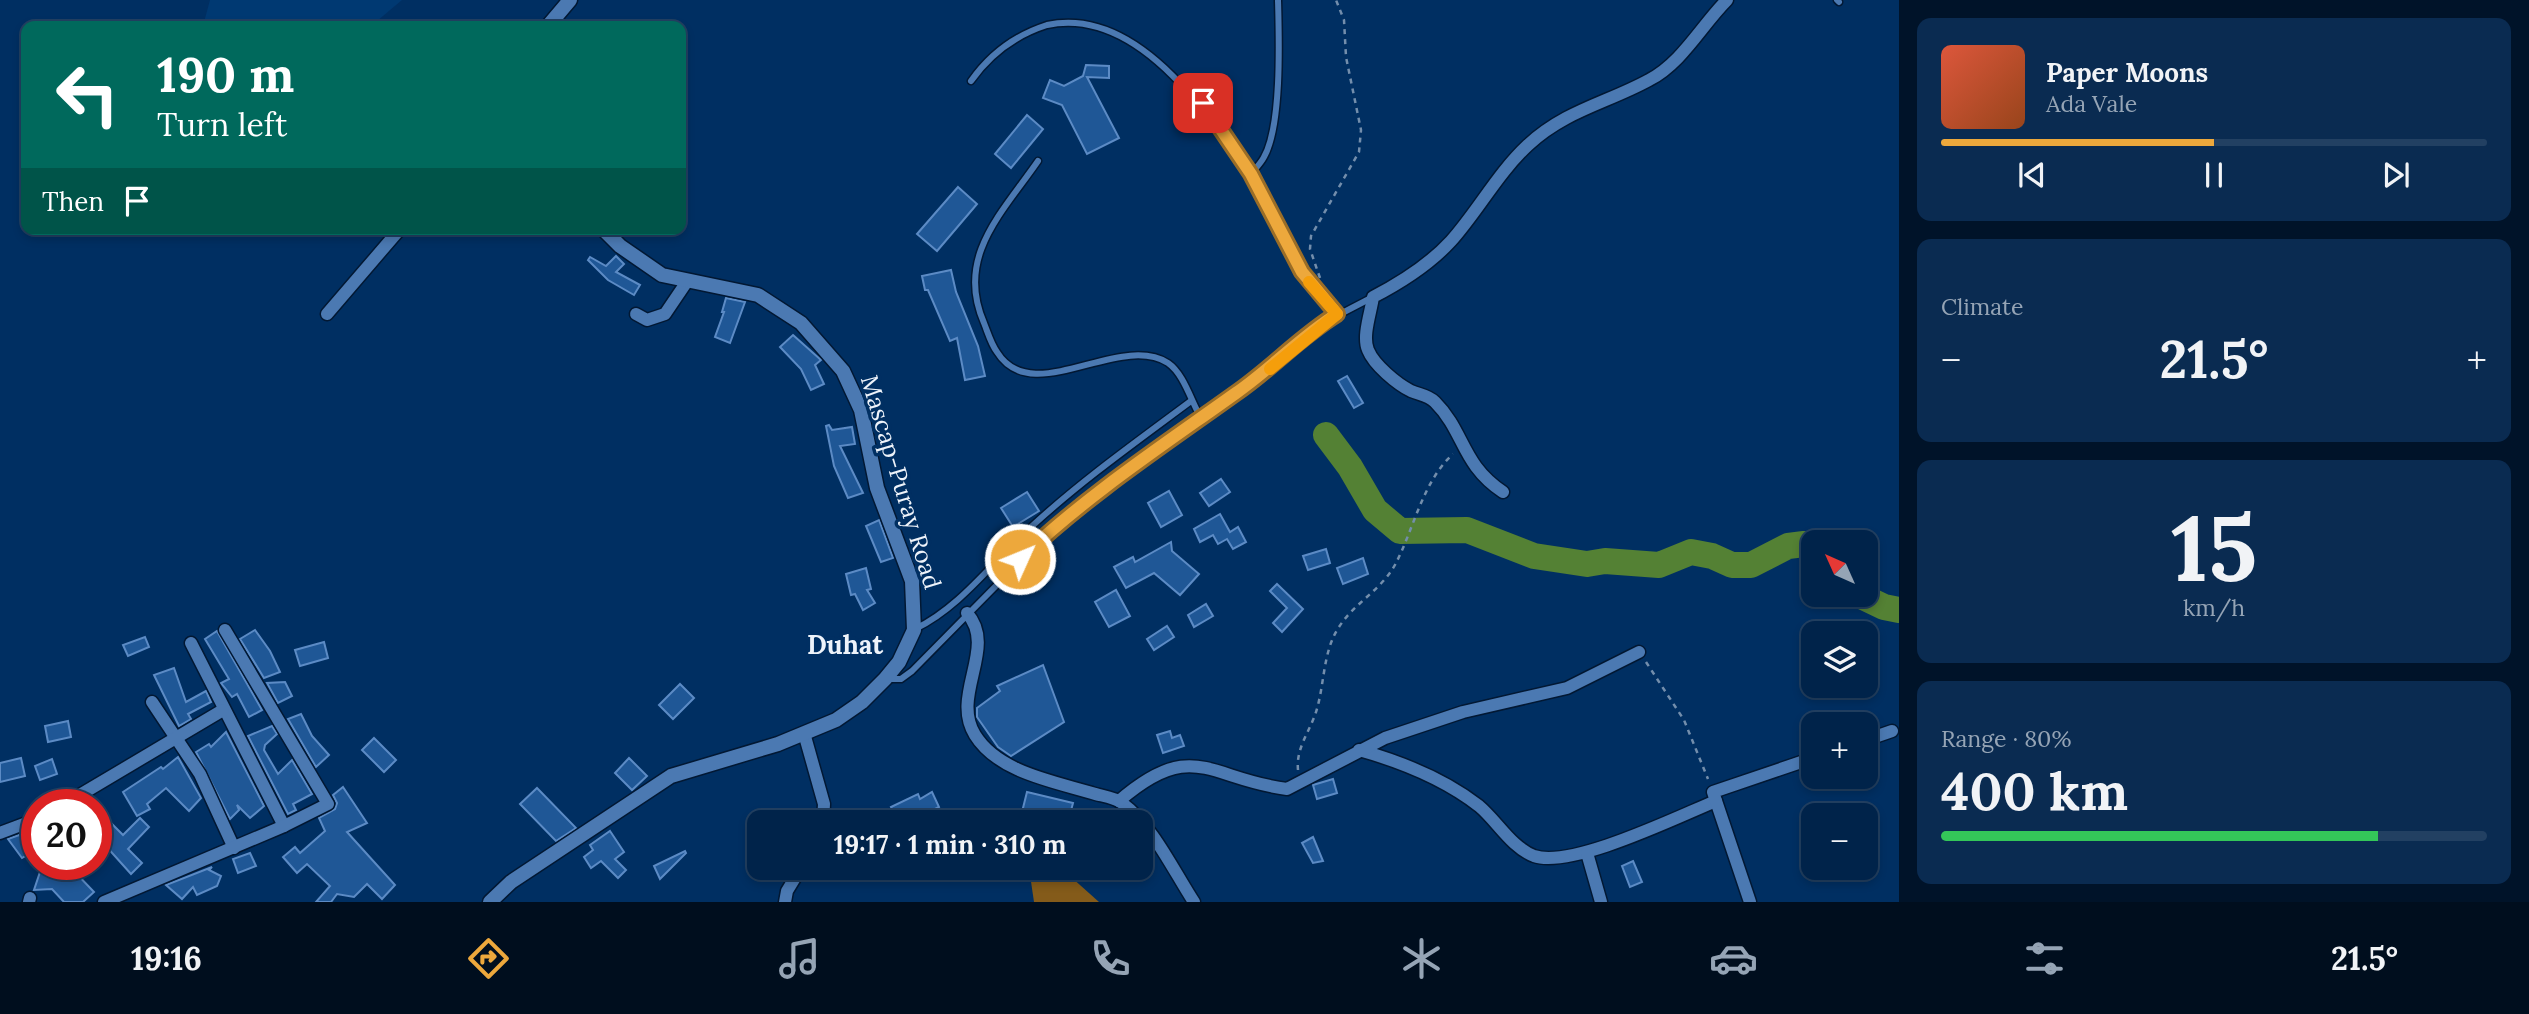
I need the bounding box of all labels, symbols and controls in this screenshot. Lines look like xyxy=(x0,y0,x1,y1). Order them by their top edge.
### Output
text: 190 m xyxy=(157,43,294,105)
icon: left xyxy=(42,49,133,140)
text: Paper Moons xyxy=(2046,56,2208,89)
pin xyxy=(1173,73,1233,133)
icon: arrive xyxy=(1184,84,1222,122)
text: Ada Vale xyxy=(2046,89,2137,118)
text: Turn left xyxy=(157,104,287,145)
icon: previous xyxy=(2013,156,2051,194)
icon: pause xyxy=(2195,156,2233,194)
icon: next xyxy=(2377,156,2415,194)
icon: arrive xyxy=(118,182,156,220)
text: Then xyxy=(42,185,104,218)
text: Climate xyxy=(1941,292,2023,321)
text: 21.5° xyxy=(2160,326,2268,392)
text: − xyxy=(1941,336,1961,384)
text: + xyxy=(2467,336,2487,384)
street label: Mascap-Puray Road xyxy=(854,371,948,593)
text: 15 xyxy=(2171,489,2257,606)
position arrow xyxy=(983,522,1057,596)
north arrow xyxy=(1801,530,1878,607)
map controls xyxy=(1801,530,1878,880)
text: km/h xyxy=(2183,593,2245,622)
button: layers xyxy=(1801,621,1878,698)
district label: Duhat xyxy=(807,628,884,661)
button: + xyxy=(1801,712,1878,789)
text: Range · 80% xyxy=(1941,724,2071,753)
text: 400 km xyxy=(1941,758,2128,824)
speed limit sign: 20 xyxy=(21,789,112,880)
button: − xyxy=(1801,803,1878,880)
text: 19:17 · 1 min · 310 m xyxy=(834,828,1066,861)
icon: directions xyxy=(464,934,513,983)
icon: music xyxy=(775,934,824,983)
icon: phone xyxy=(1086,934,1135,983)
icon: climate xyxy=(1397,934,1446,983)
icon: car xyxy=(1709,934,1758,983)
icon: filters xyxy=(2020,934,2069,983)
text: 19:16 xyxy=(131,938,202,979)
text: 21.5° xyxy=(2331,938,2398,979)

